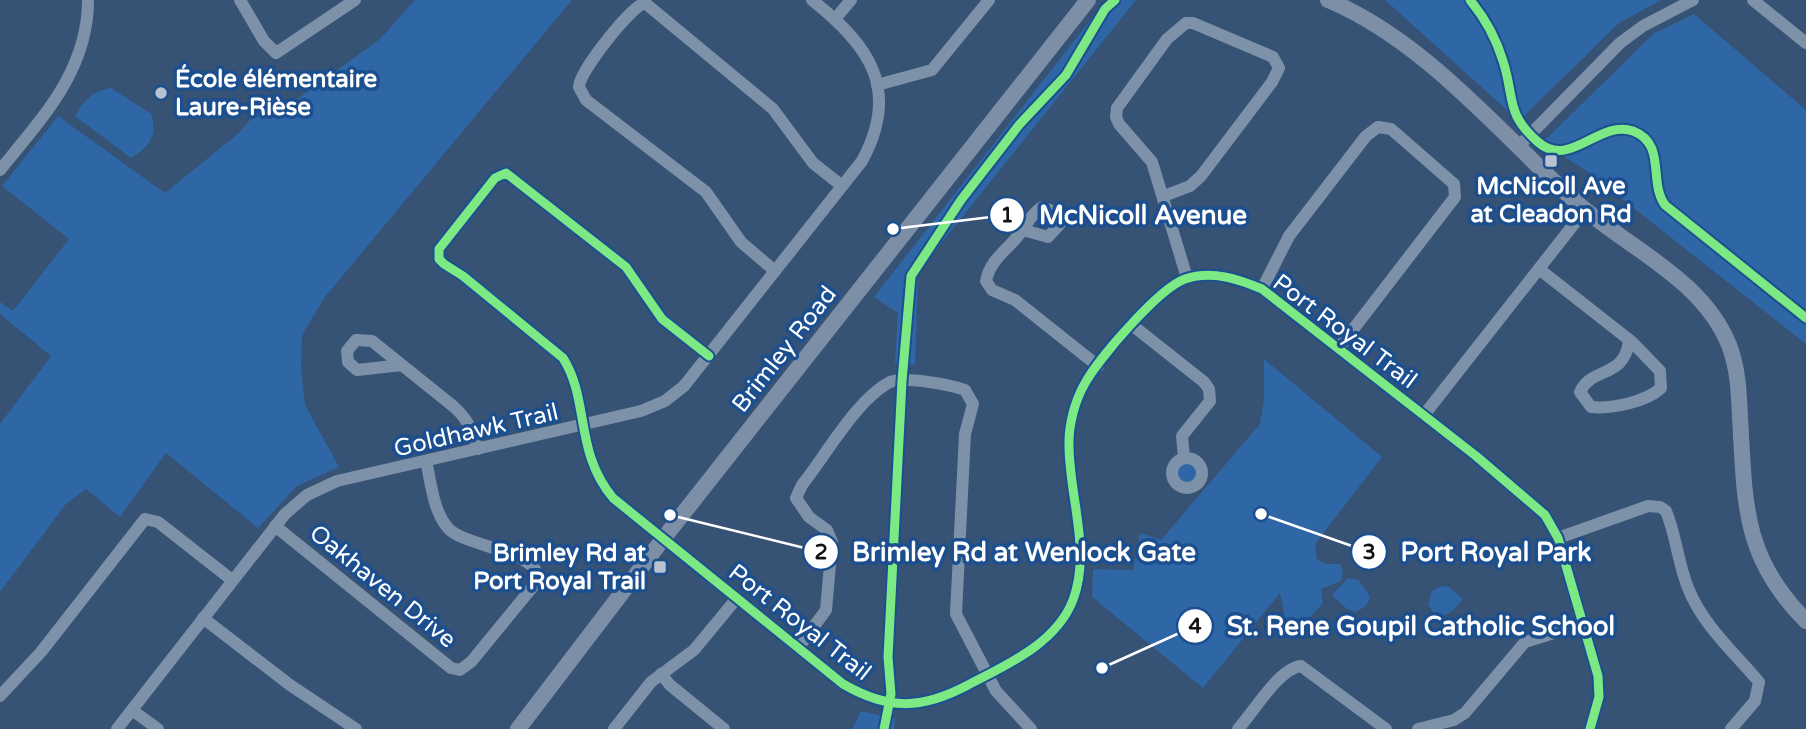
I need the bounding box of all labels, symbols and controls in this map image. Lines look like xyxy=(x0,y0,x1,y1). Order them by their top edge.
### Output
place label: École élémentaire Laure-Rièse xyxy=(175,64,378,122)
marker: École élémentaire Laure-Rièse xyxy=(153,85,169,101)
marker: McNicoll Ave at Cleadon Rd xyxy=(1543,153,1559,169)
place label: McNicoll Ave at Cleadon Rd xyxy=(1470,172,1632,229)
callout: McNicoll Avenue xyxy=(990,191,1261,238)
text: McNicoll Avenue xyxy=(1039,200,1247,231)
text: 1 xyxy=(1000,203,1014,228)
street label: Port Royal Trail xyxy=(1267,268,1422,395)
street label: Brimley Road xyxy=(726,280,843,418)
street label: Goldhawk Trail xyxy=(391,397,561,464)
street label: Oakhaven Drive xyxy=(304,519,462,654)
callout: Brimley Rd at Wenlock Gate xyxy=(803,528,1210,575)
callout: Port Royal Park xyxy=(1352,528,1606,575)
text: Brimley Rd at Wenlock Gate xyxy=(852,537,1196,568)
text: Port Royal Park xyxy=(1401,537,1591,568)
place label: Brimley Rd at Port Royal Trail xyxy=(473,539,647,596)
text: 2 xyxy=(814,540,828,565)
text: 3 xyxy=(1362,540,1376,565)
street label: Port Royal Trail xyxy=(723,558,877,687)
marker: Brimley Rd at Port Royal Trail xyxy=(652,559,668,575)
callout: St. Rene Goupil Catholic School xyxy=(1178,602,1629,649)
text: St. Rene Goupil Catholic School xyxy=(1227,611,1615,642)
text: 4 xyxy=(1188,614,1202,639)

